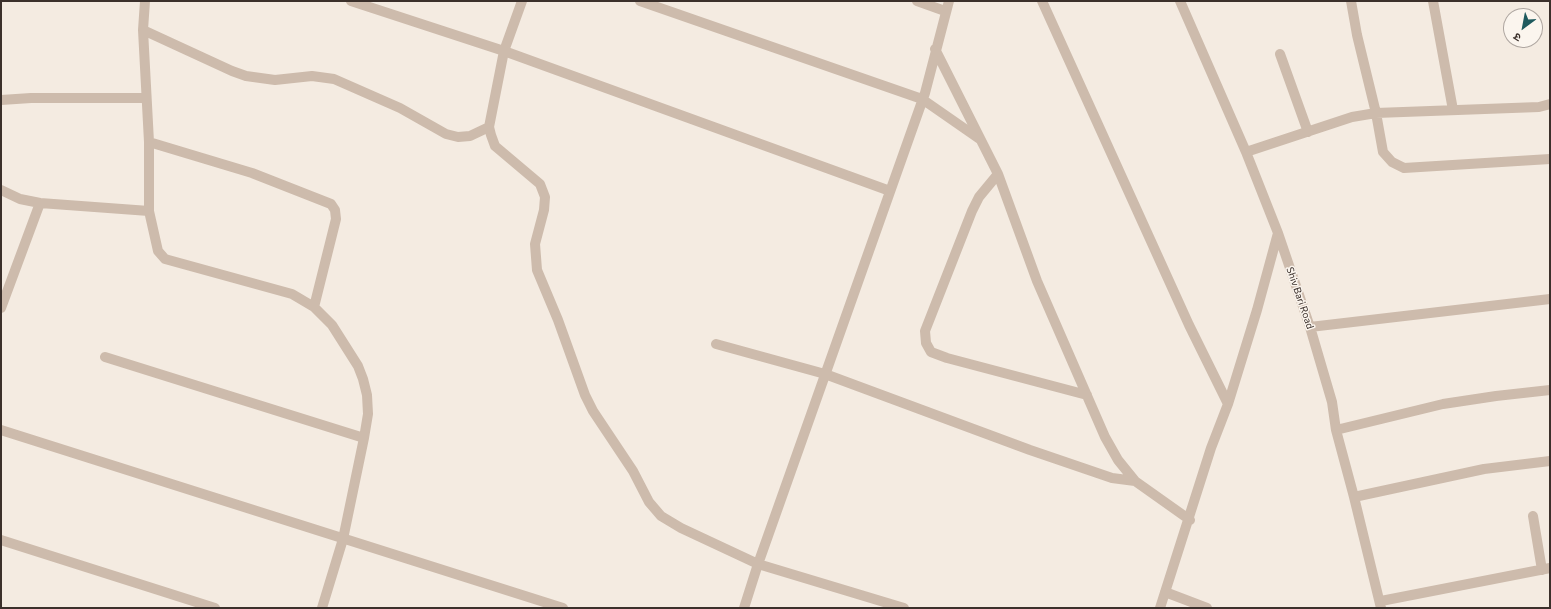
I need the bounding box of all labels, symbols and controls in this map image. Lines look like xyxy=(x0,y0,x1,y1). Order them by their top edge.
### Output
north arrow xyxy=(1503,8,1543,48)
text: उ xyxy=(1511,31,1523,45)
street label: Shiv Bari Road xyxy=(1284,265,1316,331)

